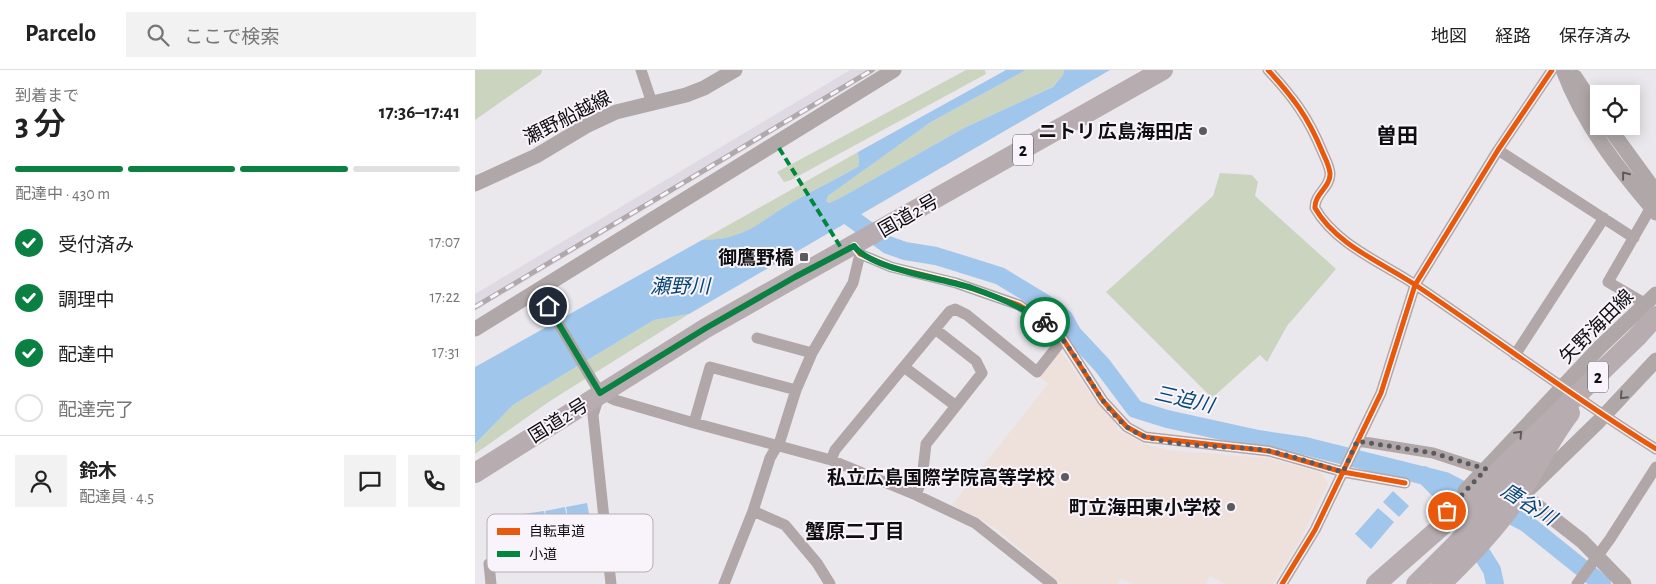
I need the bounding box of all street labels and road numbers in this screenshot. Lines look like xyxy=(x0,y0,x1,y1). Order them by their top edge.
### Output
street label: 瀬野船越線 xyxy=(521,87,614,148)
road number: 2 xyxy=(1013,134,1033,166)
street label: 国道2号 xyxy=(875,191,942,241)
street label: 矢野海田線 xyxy=(1555,285,1637,367)
road number: 2 xyxy=(1588,362,1608,392)
street label: 国道2号 xyxy=(525,395,592,447)

